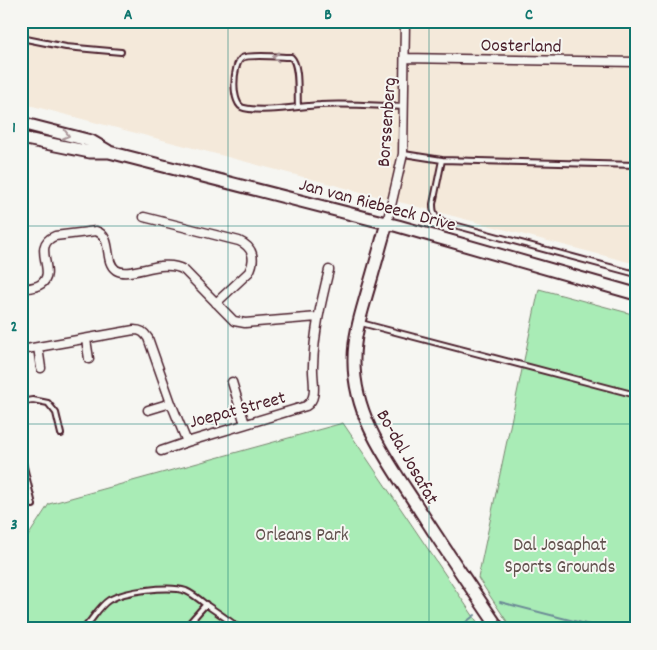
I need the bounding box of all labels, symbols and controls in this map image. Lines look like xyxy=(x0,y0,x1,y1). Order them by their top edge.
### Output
text: A xyxy=(124,4,133,27)
text: B xyxy=(324,4,332,27)
text: C xyxy=(525,4,533,27)
street label: Oosterland xyxy=(480,33,562,62)
one-way arrow xyxy=(272,52,280,62)
street label: Borssenberg xyxy=(372,77,405,168)
text: 1 xyxy=(12,117,16,140)
one-way arrow xyxy=(62,129,70,139)
street label: Jan van Riebeeck Drive xyxy=(296,172,459,240)
text: 2 xyxy=(11,316,18,339)
street label: Joepat Street xyxy=(187,386,289,437)
street label: Bo-dal Josafat xyxy=(368,405,444,510)
text: 3 xyxy=(10,514,18,537)
park label: Orleans Park xyxy=(255,523,349,550)
park label: Dal Josaphat Sports Grounds xyxy=(505,533,615,582)

